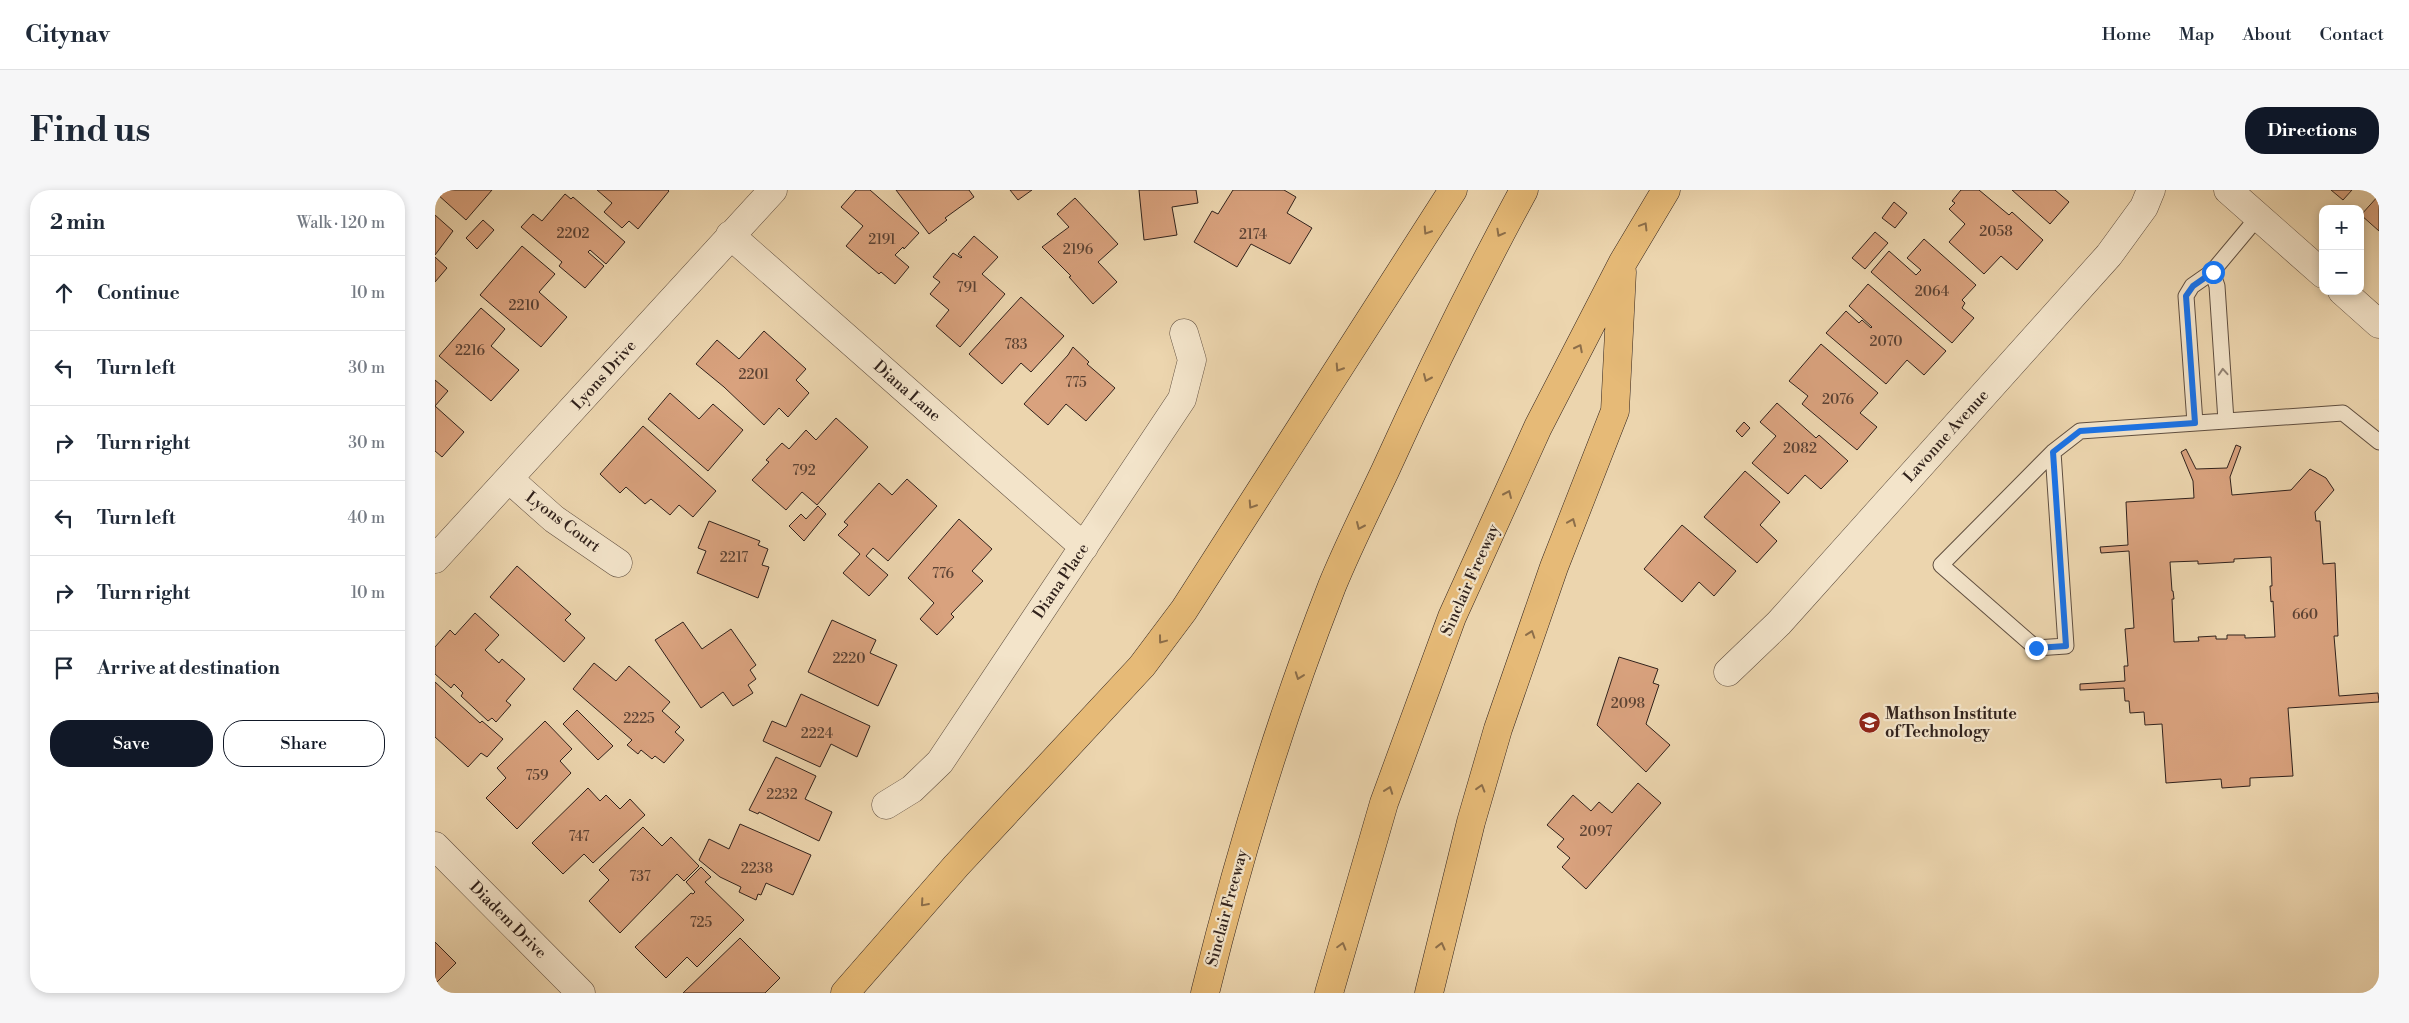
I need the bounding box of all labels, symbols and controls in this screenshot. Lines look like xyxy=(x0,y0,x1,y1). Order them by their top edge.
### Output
text: Citynav xyxy=(25,20,110,50)
text: Home xyxy=(2102,23,2151,46)
text: Map xyxy=(2179,23,2215,46)
text: About xyxy=(2243,23,2292,46)
text: Contact xyxy=(2320,23,2384,46)
button: Directions xyxy=(2245,107,2379,154)
text: Find us xyxy=(30,109,150,152)
map controls xyxy=(2319,205,2364,295)
button: + xyxy=(2319,205,2364,250)
text: 2 min xyxy=(50,210,105,236)
text: Walk · 120 m xyxy=(297,213,385,233)
one-way arrow xyxy=(1638,222,1648,231)
house number: 2058 xyxy=(1979,223,2013,241)
house number: 2202 xyxy=(557,225,590,243)
one-way arrow xyxy=(1424,225,1433,235)
house number: 2174 xyxy=(1239,226,1267,244)
one-way arrow xyxy=(1497,228,1507,237)
house number: 2191 xyxy=(868,231,896,249)
house number: 2196 xyxy=(1063,241,1094,259)
button: − xyxy=(2319,250,2364,295)
route start xyxy=(2202,261,2225,284)
icon: ahead xyxy=(50,279,78,307)
house number: 791 xyxy=(957,279,977,297)
text: Continue xyxy=(97,281,180,305)
text: 10 m xyxy=(351,283,385,303)
house number: 2064 xyxy=(1915,283,1949,301)
house number: 2210 xyxy=(509,297,540,315)
house number: 2070 xyxy=(1869,333,1903,351)
street label: Lyons Drive xyxy=(567,336,641,414)
house number: 783 xyxy=(1004,336,1028,354)
house number: 2216 xyxy=(455,342,486,360)
one-way arrow xyxy=(1573,344,1583,353)
icon: left xyxy=(50,354,78,382)
text: Turn left xyxy=(97,356,176,380)
street label: Diana Lane xyxy=(869,356,945,426)
text: 30 m xyxy=(348,358,385,378)
one-way arrow xyxy=(1336,363,1346,372)
house number: 2201 xyxy=(739,366,769,384)
one-way arrow xyxy=(2217,368,2228,376)
one-way arrow xyxy=(1423,373,1433,382)
house number: 775 xyxy=(1065,374,1087,392)
street label: Lavonne Avenue xyxy=(1899,385,1993,487)
house number: 2076 xyxy=(1822,391,1855,409)
icon: right xyxy=(50,429,78,457)
text: Turn right xyxy=(97,431,190,455)
text: 30 m xyxy=(348,433,385,453)
house number: 2082 xyxy=(1783,440,1817,458)
house number: 792 xyxy=(792,462,816,480)
street label: Lyons Court xyxy=(522,487,605,557)
one-way arrow xyxy=(1501,490,1512,499)
one-way arrow xyxy=(1248,499,1258,508)
icon: left xyxy=(50,504,78,532)
text: Turn left xyxy=(97,506,176,530)
text: 40 m xyxy=(348,508,385,528)
one-way arrow xyxy=(1566,518,1576,527)
one-way arrow xyxy=(1355,521,1366,530)
street label: Sinclair Freeway xyxy=(1436,521,1504,639)
street label: Diana Place xyxy=(1028,539,1094,623)
house number: 2217 xyxy=(720,549,748,567)
house number: 776 xyxy=(932,565,955,583)
icon: right xyxy=(50,579,78,607)
text: Turn right xyxy=(97,581,190,605)
text: 10 m xyxy=(351,583,385,603)
house number: 660 xyxy=(2292,606,2318,624)
one-way arrow xyxy=(1525,630,1535,638)
one-way arrow xyxy=(1159,634,1168,644)
route end xyxy=(2025,637,2048,660)
house number: 2220 xyxy=(832,650,866,668)
icon: arrive xyxy=(50,654,78,682)
text: Arrive at destination xyxy=(97,656,280,680)
one-way arrow xyxy=(1295,672,1305,680)
house number: 2098 xyxy=(1611,695,1645,713)
place label: Mathson Institute of Technology xyxy=(1885,704,2017,742)
house number: 2225 xyxy=(623,710,655,728)
school or university icon: Mathson Institute of Technology xyxy=(1857,711,1881,735)
button: Save xyxy=(50,720,213,767)
button: Share xyxy=(223,720,385,767)
house number: 2224 xyxy=(801,725,833,743)
house number: 759 xyxy=(526,767,548,785)
one-way arrow xyxy=(1475,785,1485,793)
house number: 2232 xyxy=(766,786,798,804)
one-way arrow xyxy=(1383,787,1393,795)
house number: 2097 xyxy=(1580,823,1612,841)
house number: 747 xyxy=(568,828,590,846)
street label: Sinclair Freeway xyxy=(1202,847,1252,969)
house number: 2238 xyxy=(741,860,773,878)
house number: 737 xyxy=(629,868,651,886)
street label: Diadem Drive xyxy=(465,877,551,963)
one-way arrow xyxy=(921,898,930,907)
house number: 725 xyxy=(690,914,713,932)
one-way arrow xyxy=(1435,941,1446,950)
one-way arrow xyxy=(1337,943,1347,951)

